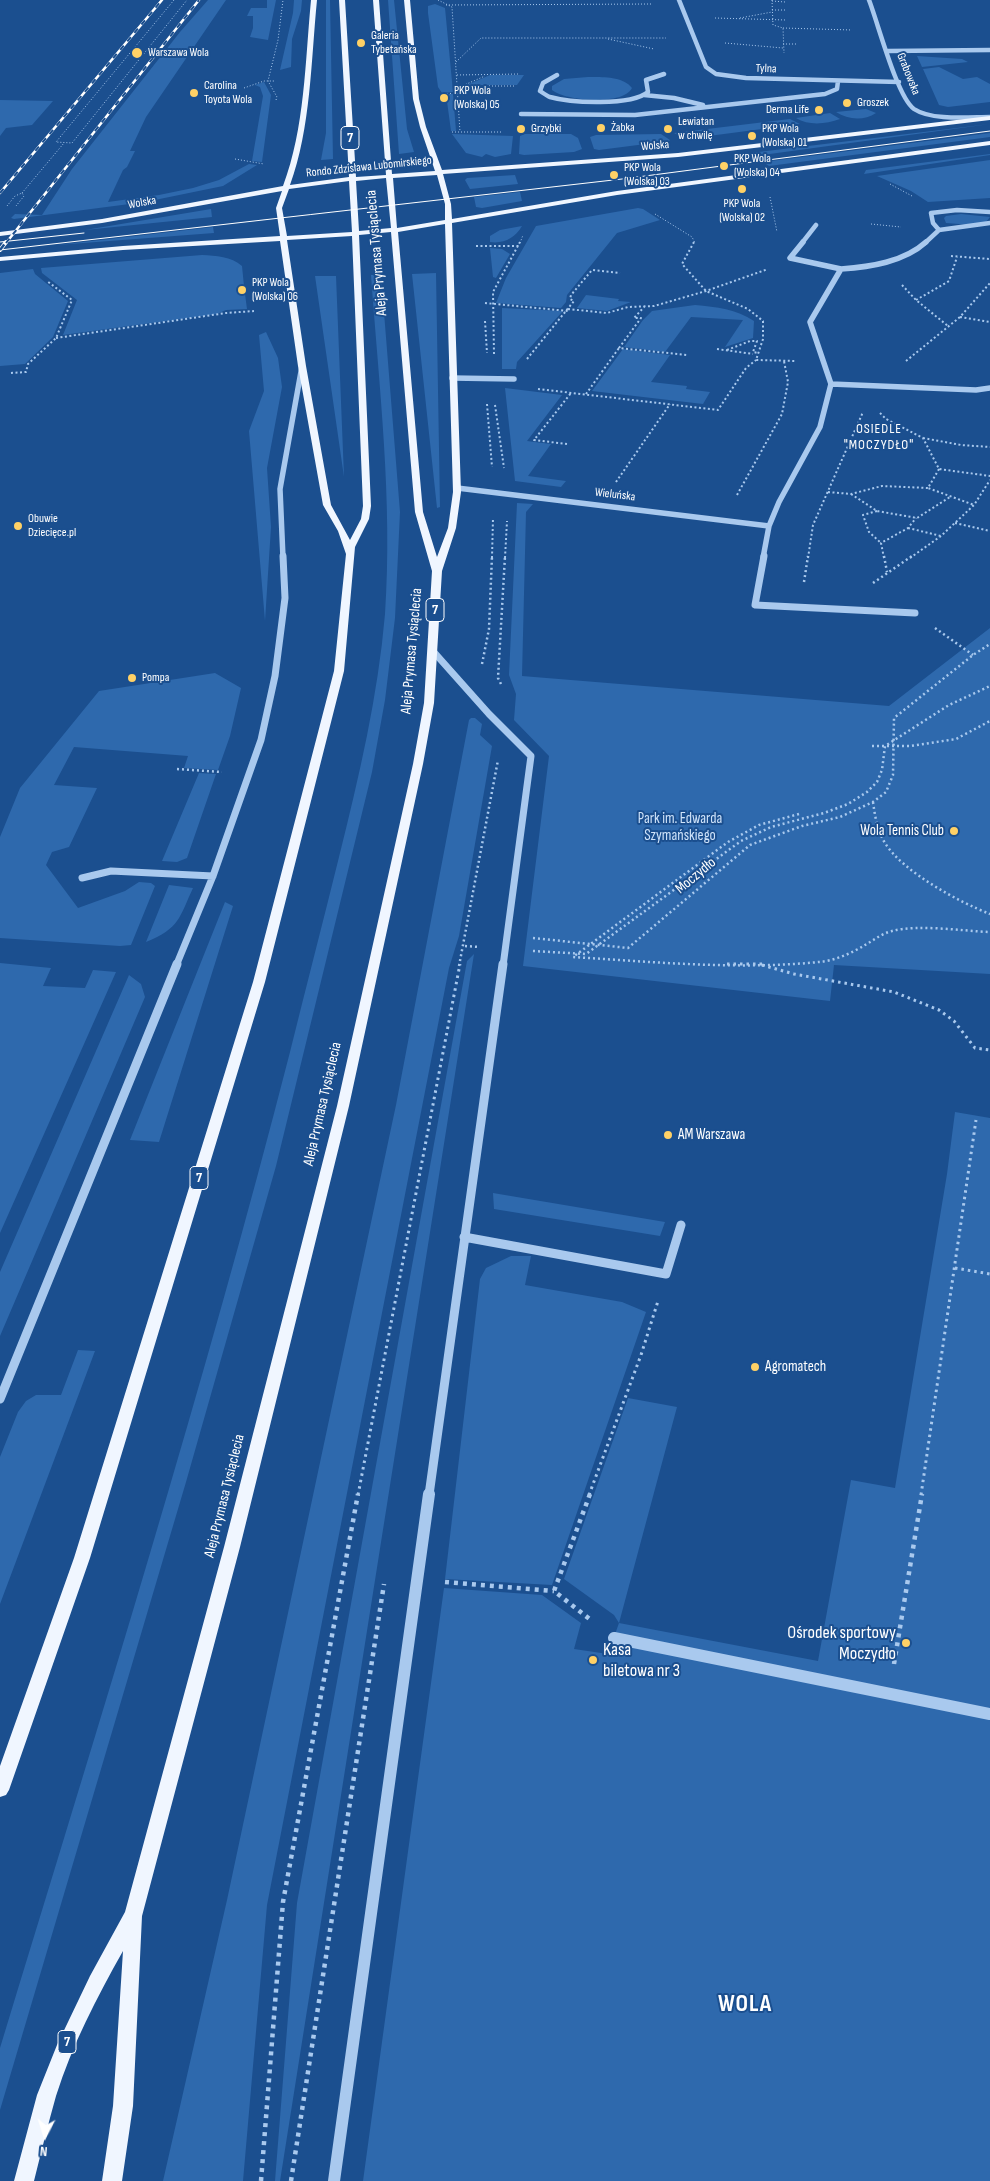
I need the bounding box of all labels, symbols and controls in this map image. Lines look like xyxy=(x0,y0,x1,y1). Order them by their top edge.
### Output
place label: Galeria Tybetańska xyxy=(371,29,417,57)
marker: Galeria Tybetańska xyxy=(355,37,367,49)
marker: Warszawa Wola xyxy=(130,46,144,60)
place label: Warszawa Wola xyxy=(148,46,209,60)
street label: Grabowska xyxy=(893,51,923,97)
street label: Tylna xyxy=(755,61,777,77)
place label: Carolina Toyota Wola xyxy=(204,79,252,107)
place label: PKP Wola (Wolska) 05 xyxy=(454,84,500,112)
marker: Carolina Toyota Wola xyxy=(188,87,200,99)
marker: PKP Wola (Wolska) 05 xyxy=(438,92,450,104)
place label: Groszek xyxy=(857,96,889,110)
marker: Groszek xyxy=(841,97,853,109)
place label: Derma Life xyxy=(766,103,809,117)
marker: Derma Life xyxy=(813,104,825,116)
place label: Lewiatan w chwilę xyxy=(678,115,714,143)
place label: Żabka xyxy=(611,121,635,135)
place label: Grzybki xyxy=(531,122,561,136)
marker: Żabka xyxy=(595,122,607,134)
place label: PKP Wola (Wolska) 01 xyxy=(762,122,807,150)
marker: Grzybki xyxy=(515,123,527,135)
marker: Lewiatan w chwilę xyxy=(662,123,674,135)
road number: 7 xyxy=(341,126,359,150)
marker: PKP Wola (Wolska) 01 xyxy=(746,130,758,142)
street label: Wolska xyxy=(640,138,670,154)
place label: PKP Wola (Wolska) 04 xyxy=(734,152,780,180)
street label: Rondo Zdzisława Lubomirskiego xyxy=(306,153,432,181)
marker: PKP Wola (Wolska) 04 xyxy=(718,160,730,172)
place label: PKP Wola (Wolska) 03 xyxy=(624,161,670,189)
marker: PKP Wola (Wolska) 03 xyxy=(608,169,620,181)
marker: PKP Wola (Wolska) 02 xyxy=(736,183,748,195)
street label: Aleja Prymasa Tysiąclecia xyxy=(363,189,391,317)
street label: Wolska xyxy=(127,193,157,213)
place label: PKP Wola (Wolska) 02 xyxy=(719,197,765,225)
place label: PKP Wola (Wolska) 06 xyxy=(252,276,298,304)
marker: PKP Wola (Wolska) 06 xyxy=(236,284,248,296)
district label: OSIEDLE "MOCZYDŁO" xyxy=(842,421,916,454)
street label: Wieluńska xyxy=(594,485,636,505)
place label: Obuwie Dziecięce.pl xyxy=(28,512,76,540)
marker: Obuwie Dziecięce.pl xyxy=(12,520,24,532)
street label: Aleja Prymasa Tysiąclecia xyxy=(398,587,426,715)
road number: 7 xyxy=(426,598,444,622)
place label: Pompa xyxy=(142,671,169,685)
marker: Pompa xyxy=(126,672,138,684)
park label: Park im. Edwarda Szymańskiego xyxy=(638,810,722,845)
place label: Wola Tennis Club xyxy=(860,822,944,840)
marker: Wola Tennis Club xyxy=(948,825,960,837)
street label: Moczydło xyxy=(672,854,720,898)
street label: Aleja Prymasa Tysiąclecia xyxy=(300,1040,346,1168)
place label: AM Warszawa xyxy=(678,1126,745,1144)
marker: AM Warszawa xyxy=(662,1129,674,1141)
road number: 7 xyxy=(190,1166,208,1190)
place label: Agromatech xyxy=(765,1358,826,1376)
marker: Agromatech xyxy=(749,1361,761,1373)
street label: Aleja Prymasa Tysiąclecia xyxy=(201,1433,249,1559)
place label: Ośrodek sportowy Moczydło xyxy=(787,1622,896,1665)
marker: Ośrodek sportowy Moczydło xyxy=(900,1637,912,1649)
place label: Kasa biletowa nr 3 xyxy=(603,1639,680,1682)
marker: Kasa biletowa nr 3 xyxy=(587,1654,599,1666)
district label: WOLA xyxy=(717,1991,773,2019)
road number: 7 xyxy=(58,2030,76,2054)
north arrow xyxy=(20,2111,70,2161)
text: N xyxy=(39,2143,48,2160)

